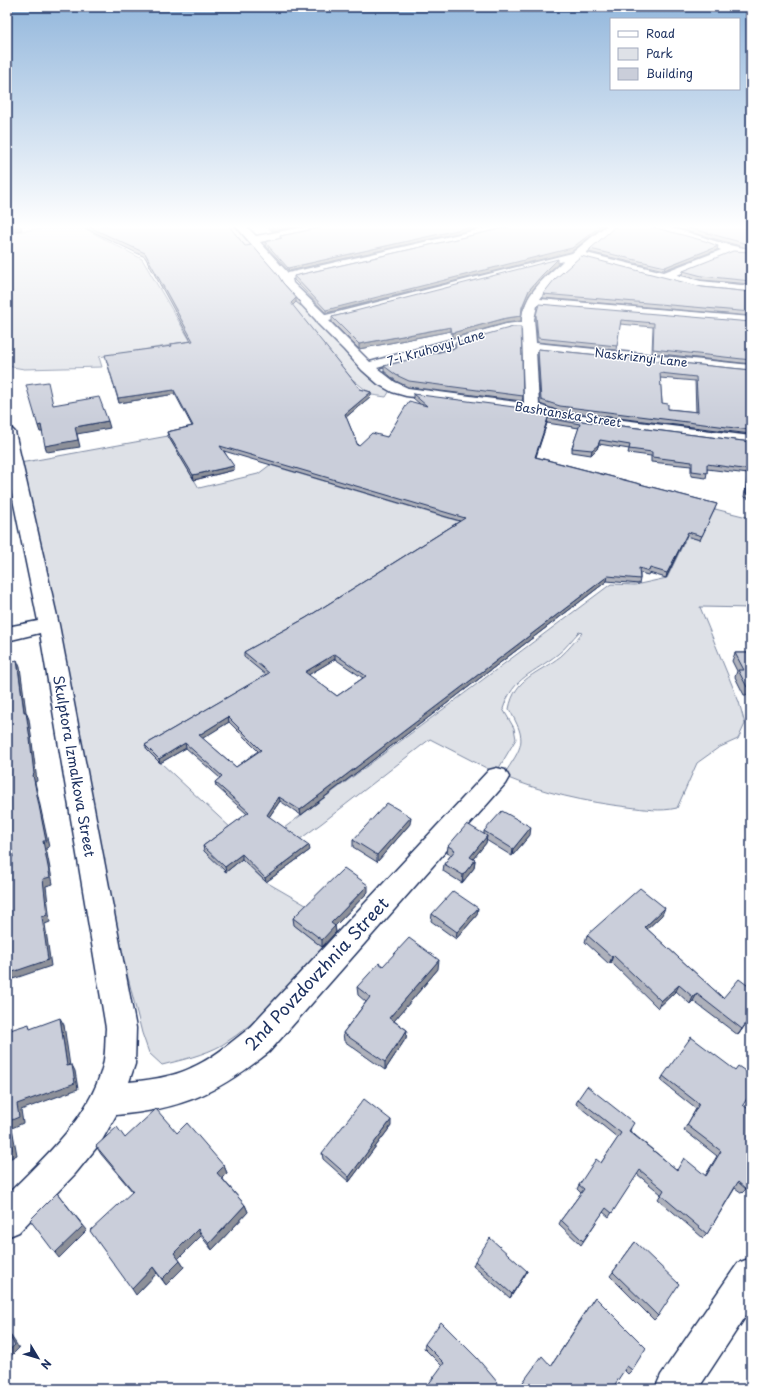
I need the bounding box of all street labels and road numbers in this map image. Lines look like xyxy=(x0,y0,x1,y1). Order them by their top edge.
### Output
street label: 7-i Kruhovyi Lane xyxy=(385,324,487,370)
street label: Naskriznyi Lane xyxy=(594,343,689,371)
street label: Bashtanska Street xyxy=(514,397,623,431)
street label: Skulptora Izmalkova Street xyxy=(48,673,101,859)
street label: 2nd Povzdovzhnia Street xyxy=(238,891,394,1056)

